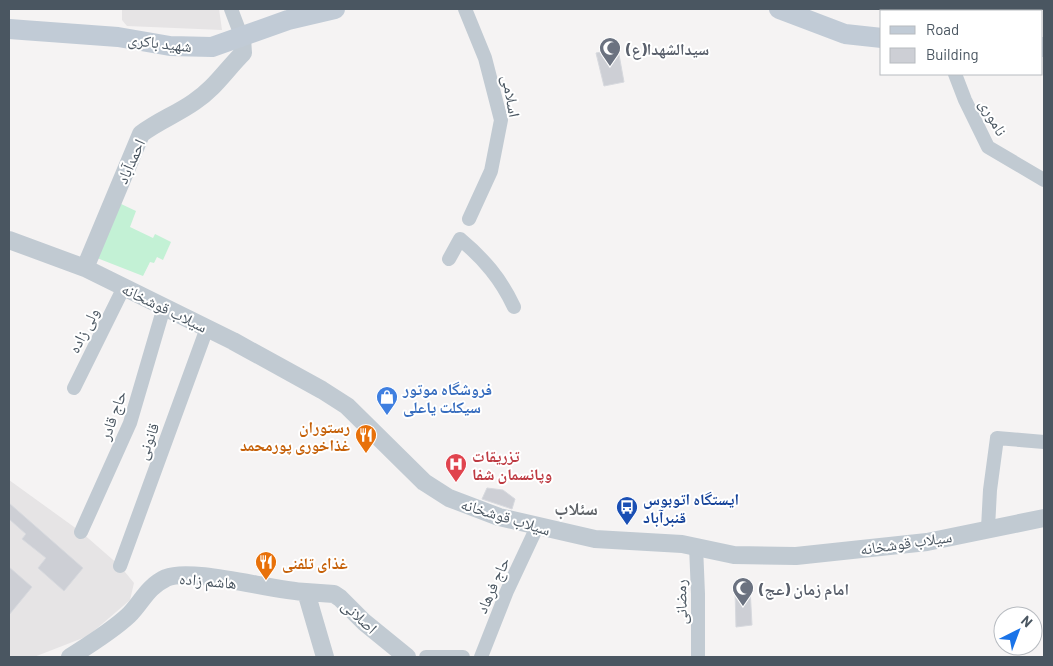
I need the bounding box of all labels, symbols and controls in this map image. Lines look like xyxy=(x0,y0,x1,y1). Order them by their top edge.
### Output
legend xyxy=(880,10,1043,75)
text: Road xyxy=(926,20,959,38)
street label: شهید باکری xyxy=(127,29,193,57)
mosque icon: سیدالشهدا(ع) xyxy=(598,36,622,67)
place label: سیدالشهدا(ع) xyxy=(625,39,709,60)
text: Building xyxy=(926,45,979,63)
street label: اسلامی xyxy=(497,73,525,119)
street label: ناموری xyxy=(974,95,1012,140)
street label: احمدآباد xyxy=(112,136,149,187)
street label: سیلاب قوشخانه xyxy=(119,278,211,337)
street label: ولی زاده xyxy=(64,304,104,357)
place label: فروشگاه موتور سیکلت یاعلی xyxy=(402,379,492,417)
shop icon: فروشگاه موتور سیکلت یاعلی xyxy=(375,385,399,416)
street label: حاج قادر xyxy=(94,388,132,444)
place label: رستوران غذاخوری پورمحمد xyxy=(240,417,350,455)
street label: قانونی xyxy=(132,420,164,463)
restaurant icon: رستوران غذاخوری پورمحمد xyxy=(354,423,378,454)
place label: تزریقات وپانسمان شفا xyxy=(472,446,552,484)
hospital icon: تزریقات وپانسمان شفا xyxy=(444,452,468,483)
place label: ایستگاه اتوبوس قنبرآباد xyxy=(643,489,739,526)
street label: سیلاب قوشخانه xyxy=(459,493,553,540)
bus stop icon: ایستگاه اتوبوس قنبرآباد xyxy=(615,495,639,526)
district label: سئلاب xyxy=(554,497,598,520)
street label: سیلاب قوشخانه xyxy=(859,526,953,559)
restaurant icon: غذای تلفنی xyxy=(254,550,278,581)
place label: غذای تلفنی xyxy=(282,553,348,573)
street label: حاج فرهاد xyxy=(471,554,515,617)
street label: هاشم زاده xyxy=(178,568,237,594)
mosque icon: امام زمان (عج) xyxy=(731,576,755,607)
street label: رمضانی xyxy=(670,579,692,625)
place label: امام زمان (عج) xyxy=(758,579,849,601)
street label: اصلانی xyxy=(337,595,382,639)
north arrow xyxy=(993,606,1043,656)
text: N xyxy=(1018,612,1036,630)

